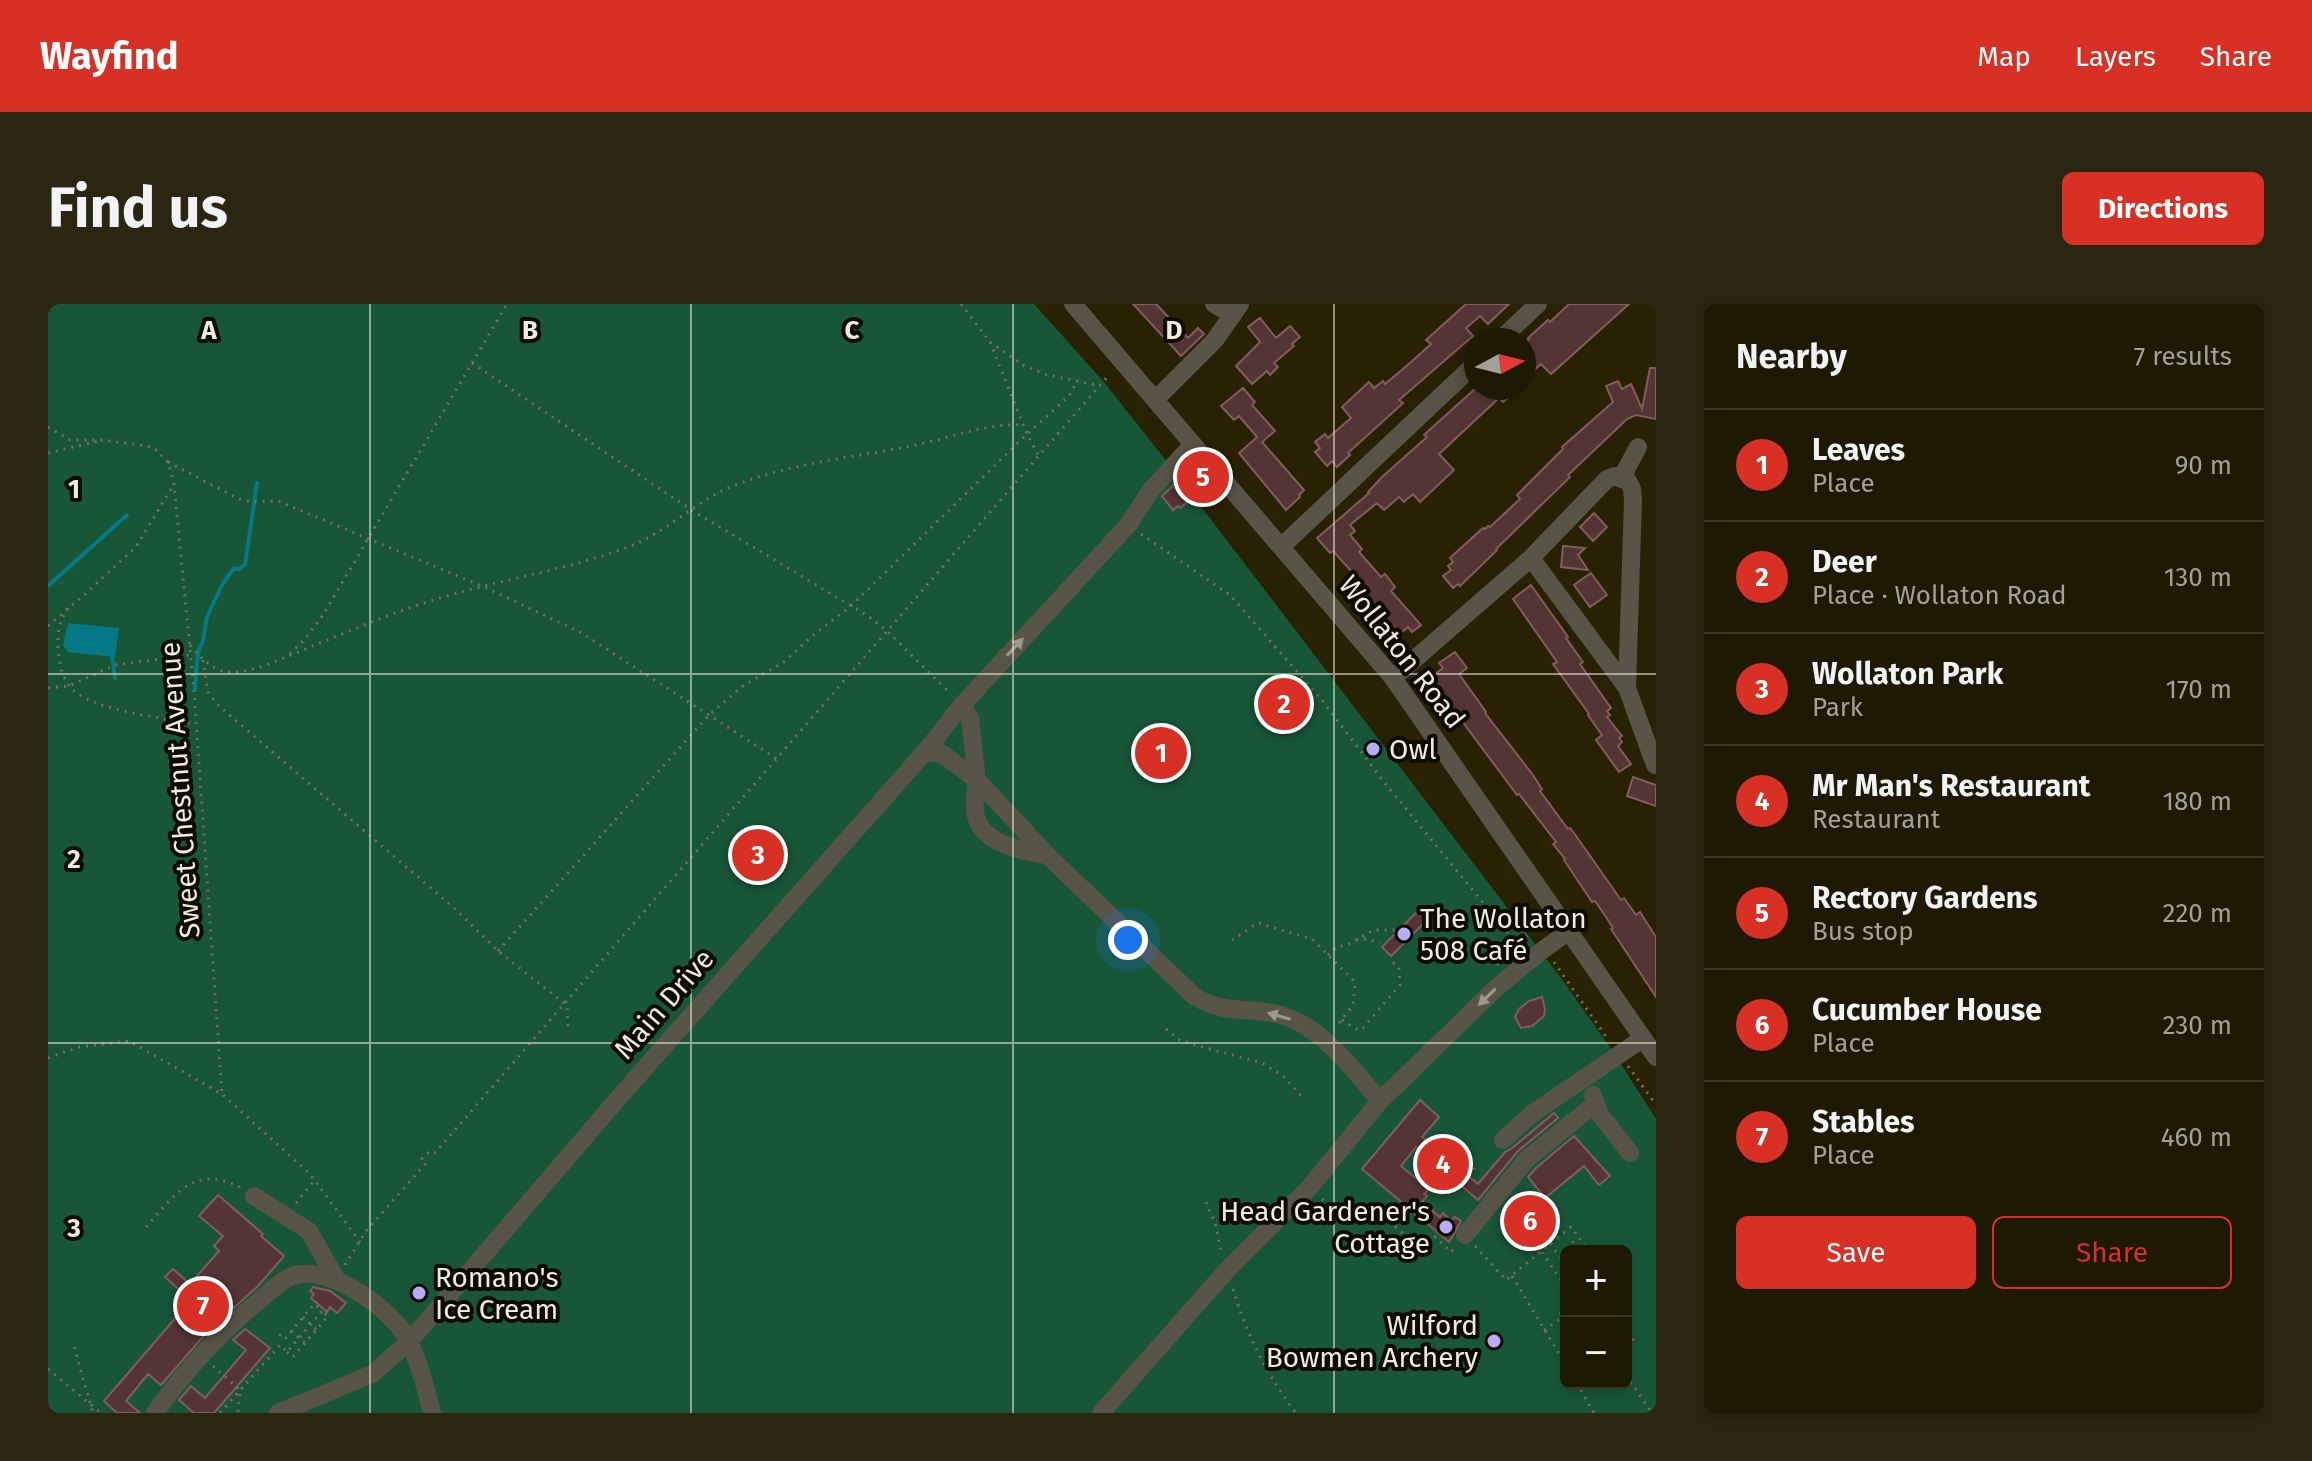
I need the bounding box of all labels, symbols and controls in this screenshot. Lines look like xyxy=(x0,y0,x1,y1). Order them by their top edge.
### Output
text: Wayfind xyxy=(40,33,178,79)
text: Map xyxy=(1977,40,2031,73)
text: Layers xyxy=(2075,40,2156,73)
text: Share xyxy=(2200,40,2272,73)
button: Directions xyxy=(2062,172,2264,245)
text: Find us xyxy=(48,175,228,242)
text: A xyxy=(200,315,217,346)
text: B xyxy=(522,315,538,346)
text: C xyxy=(845,315,860,346)
text: D xyxy=(1166,315,1183,346)
north arrow xyxy=(1464,328,1536,400)
text: Nearby xyxy=(1736,336,1847,377)
text: 7 results xyxy=(2134,341,2232,372)
text: Leaves xyxy=(1812,432,1905,468)
pin: 5 xyxy=(1177,447,1229,507)
text: 1 xyxy=(1756,450,1768,481)
text: 90 m xyxy=(2175,450,2232,481)
text: Place xyxy=(1812,468,1875,499)
text: 1 xyxy=(68,474,80,505)
text: Deer xyxy=(1812,544,1877,580)
text: 2 xyxy=(1755,562,1769,593)
text: 130 m xyxy=(2164,562,2232,593)
street label: Wollaton Road xyxy=(1332,569,1472,735)
text: Place · Wollaton Road xyxy=(1812,580,2067,611)
one-way arrow xyxy=(1006,638,1024,657)
street label: Sweet Chestnut Avenue xyxy=(153,641,207,939)
text: Wollaton Park xyxy=(1812,656,2003,692)
pin: 2 xyxy=(1258,674,1310,734)
text: 3 xyxy=(1755,674,1769,705)
text: 170 m xyxy=(2166,674,2232,705)
text: Park xyxy=(1812,692,1863,723)
pin: 1 xyxy=(1135,723,1187,783)
place label: Owl xyxy=(1389,733,1437,766)
marker: Owl xyxy=(1364,740,1382,758)
text: Mr Man's Restaurant xyxy=(1812,768,2090,804)
text: 4 xyxy=(1755,786,1769,817)
text: 180 m xyxy=(2163,786,2232,817)
text: Restaurant xyxy=(1812,804,1940,835)
pin: 3 xyxy=(732,825,784,885)
text: 2 xyxy=(67,844,81,875)
text: Rectory Gardens xyxy=(1812,880,2038,916)
text: 5 xyxy=(1755,898,1769,929)
text: 220 m xyxy=(2163,898,2232,929)
place label: The Wollaton 508 Café xyxy=(1420,902,1587,967)
text: Bus stop xyxy=(1812,916,1914,947)
your location xyxy=(1108,920,1148,960)
marker: The Wollaton 508 Café xyxy=(1395,925,1413,943)
street label: Main Drive xyxy=(607,942,721,1066)
one-way arrow xyxy=(1478,988,1497,1006)
text: Cucumber House xyxy=(1812,992,2042,1028)
one-way arrow xyxy=(1266,1009,1290,1022)
text: 6 xyxy=(1755,1010,1769,1041)
text: 230 m xyxy=(2163,1010,2232,1041)
text: Place xyxy=(1812,1028,1875,1059)
text: Stables xyxy=(1812,1104,1915,1140)
text: 7 xyxy=(1756,1122,1768,1153)
text: 460 m xyxy=(2161,1122,2232,1153)
pin: 4 xyxy=(1417,1134,1469,1194)
text: Place xyxy=(1812,1140,1875,1171)
pin: 6 xyxy=(1504,1191,1556,1251)
place label: Head Gardener's Cottage xyxy=(1220,1195,1430,1260)
text: 3 xyxy=(66,1213,81,1244)
button: Save xyxy=(1736,1216,1976,1289)
button: Share xyxy=(1992,1216,2232,1289)
marker: Head Gardener's Cottage xyxy=(1437,1218,1455,1236)
map controls xyxy=(1560,1245,1632,1389)
button: + xyxy=(1560,1245,1632,1317)
place label: Romano's Ice Cream xyxy=(435,1261,559,1326)
pin: 7 xyxy=(177,1276,229,1336)
marker: Romano's Ice Cream xyxy=(410,1284,428,1302)
place label: Wilford Bowmen Archery xyxy=(1266,1309,1478,1374)
button: − xyxy=(1560,1317,1632,1389)
marker: Wilford Bowmen Archery xyxy=(1485,1332,1503,1350)

